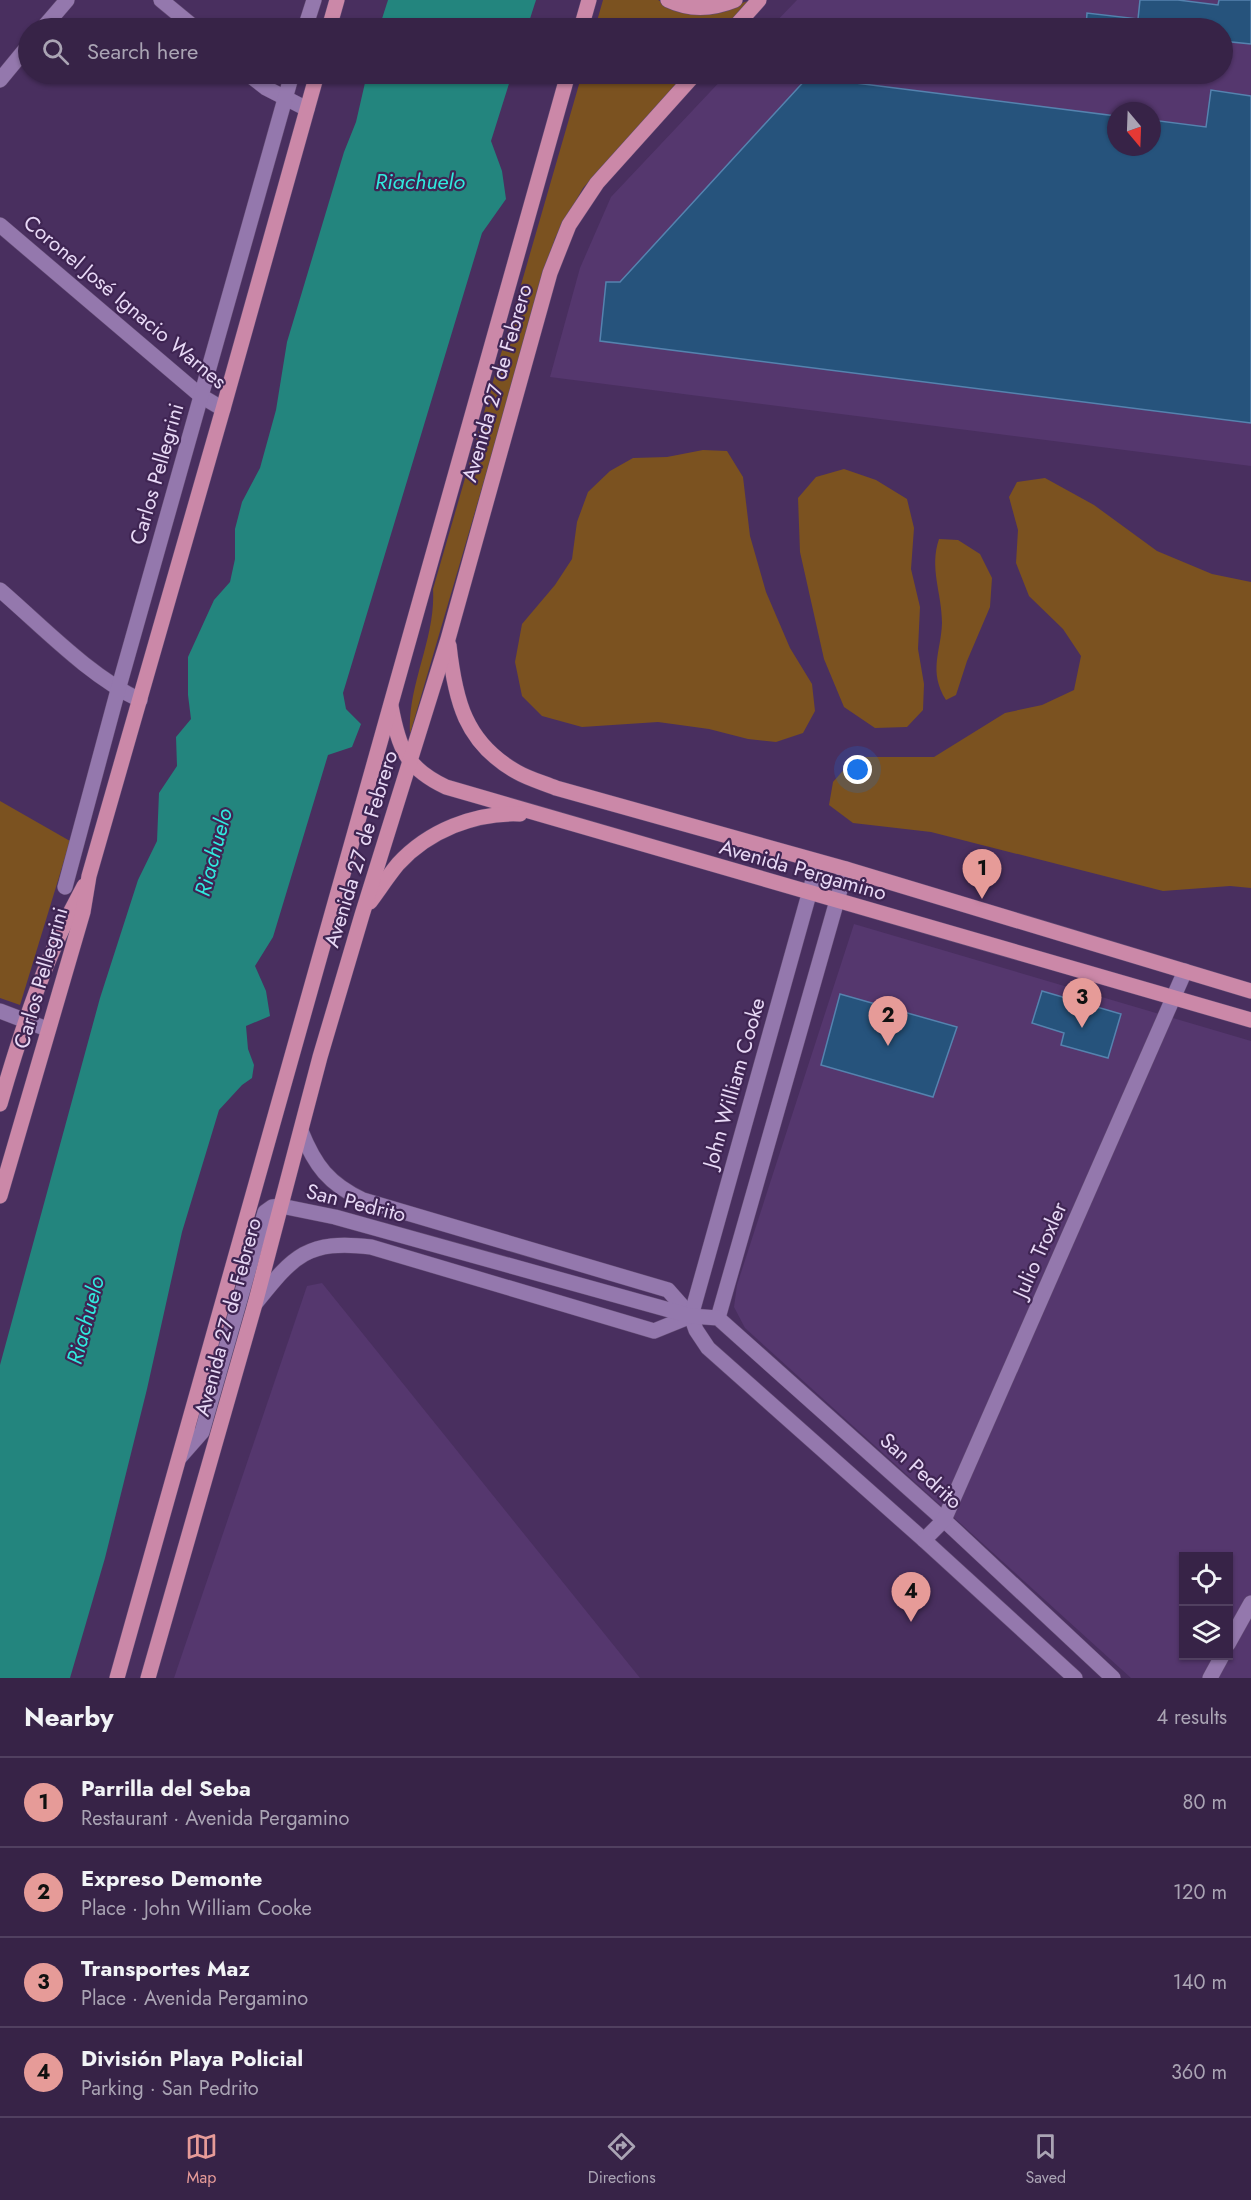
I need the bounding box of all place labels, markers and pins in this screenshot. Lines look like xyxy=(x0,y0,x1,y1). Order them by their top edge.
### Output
pin: 1 xyxy=(962,850,1002,899)
pin: 3 xyxy=(1062,978,1102,1028)
pin: 2 xyxy=(868,996,908,1046)
pin: 4 xyxy=(892,1572,930,1622)

